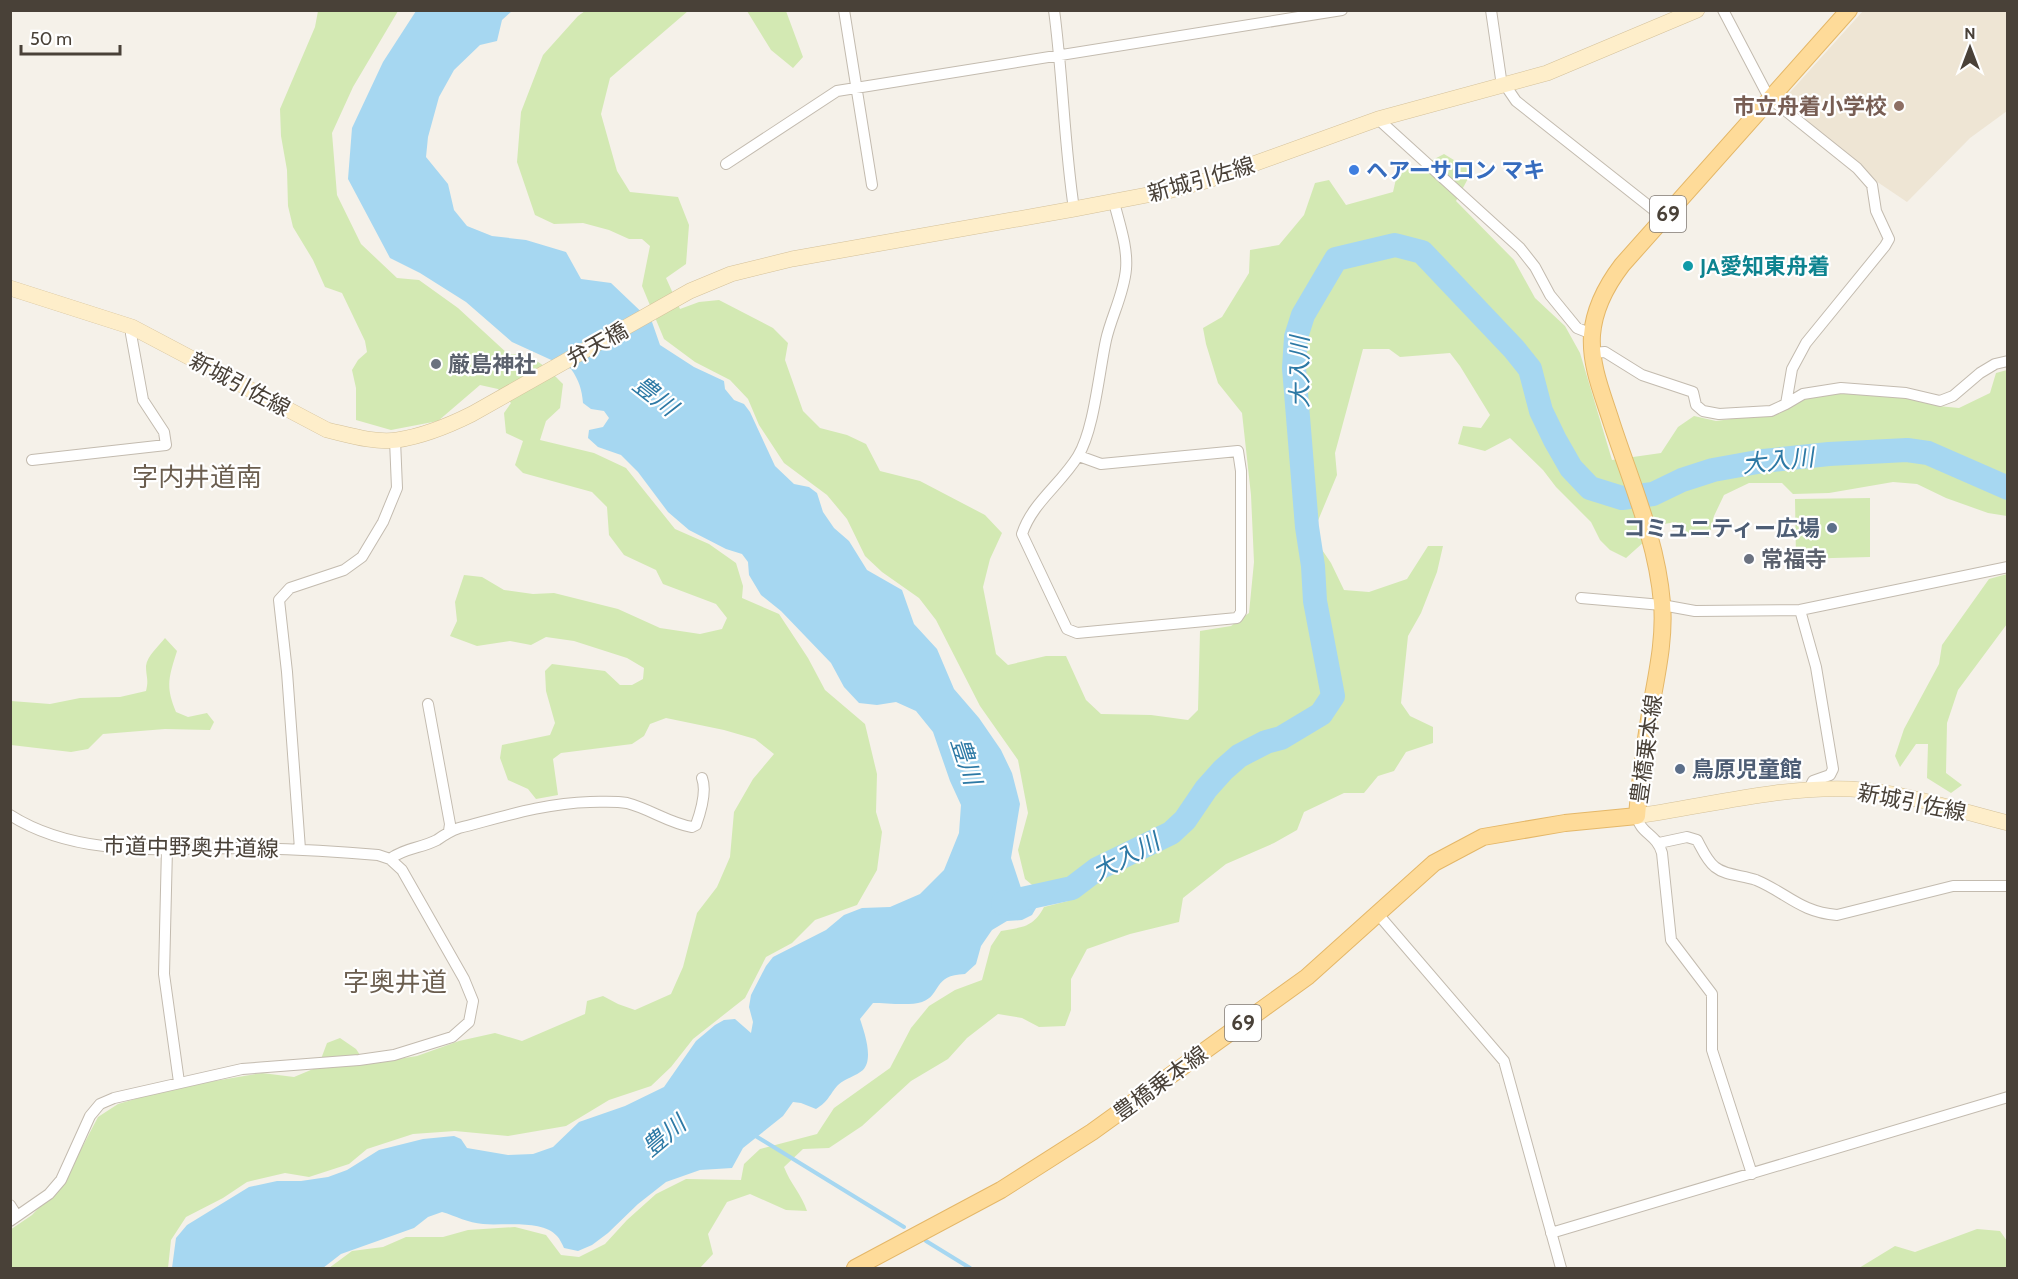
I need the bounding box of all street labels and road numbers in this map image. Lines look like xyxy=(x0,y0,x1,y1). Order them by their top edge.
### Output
street label: 新城引佐線 xyxy=(1145,151,1258,208)
road number: 69 xyxy=(1650,196,1686,232)
street label: 弁天橋 xyxy=(562,317,633,372)
street label: 新城引佐線 xyxy=(185,347,295,422)
street label: 豊橋乗本線 xyxy=(1625,693,1668,805)
street label: 新城引佐線 xyxy=(1855,779,1968,826)
street label: 市道中野奥井道線 xyxy=(103,832,279,863)
road number: 69 xyxy=(1225,1005,1261,1041)
street label: 豊橋乗本線 xyxy=(1108,1040,1213,1127)

